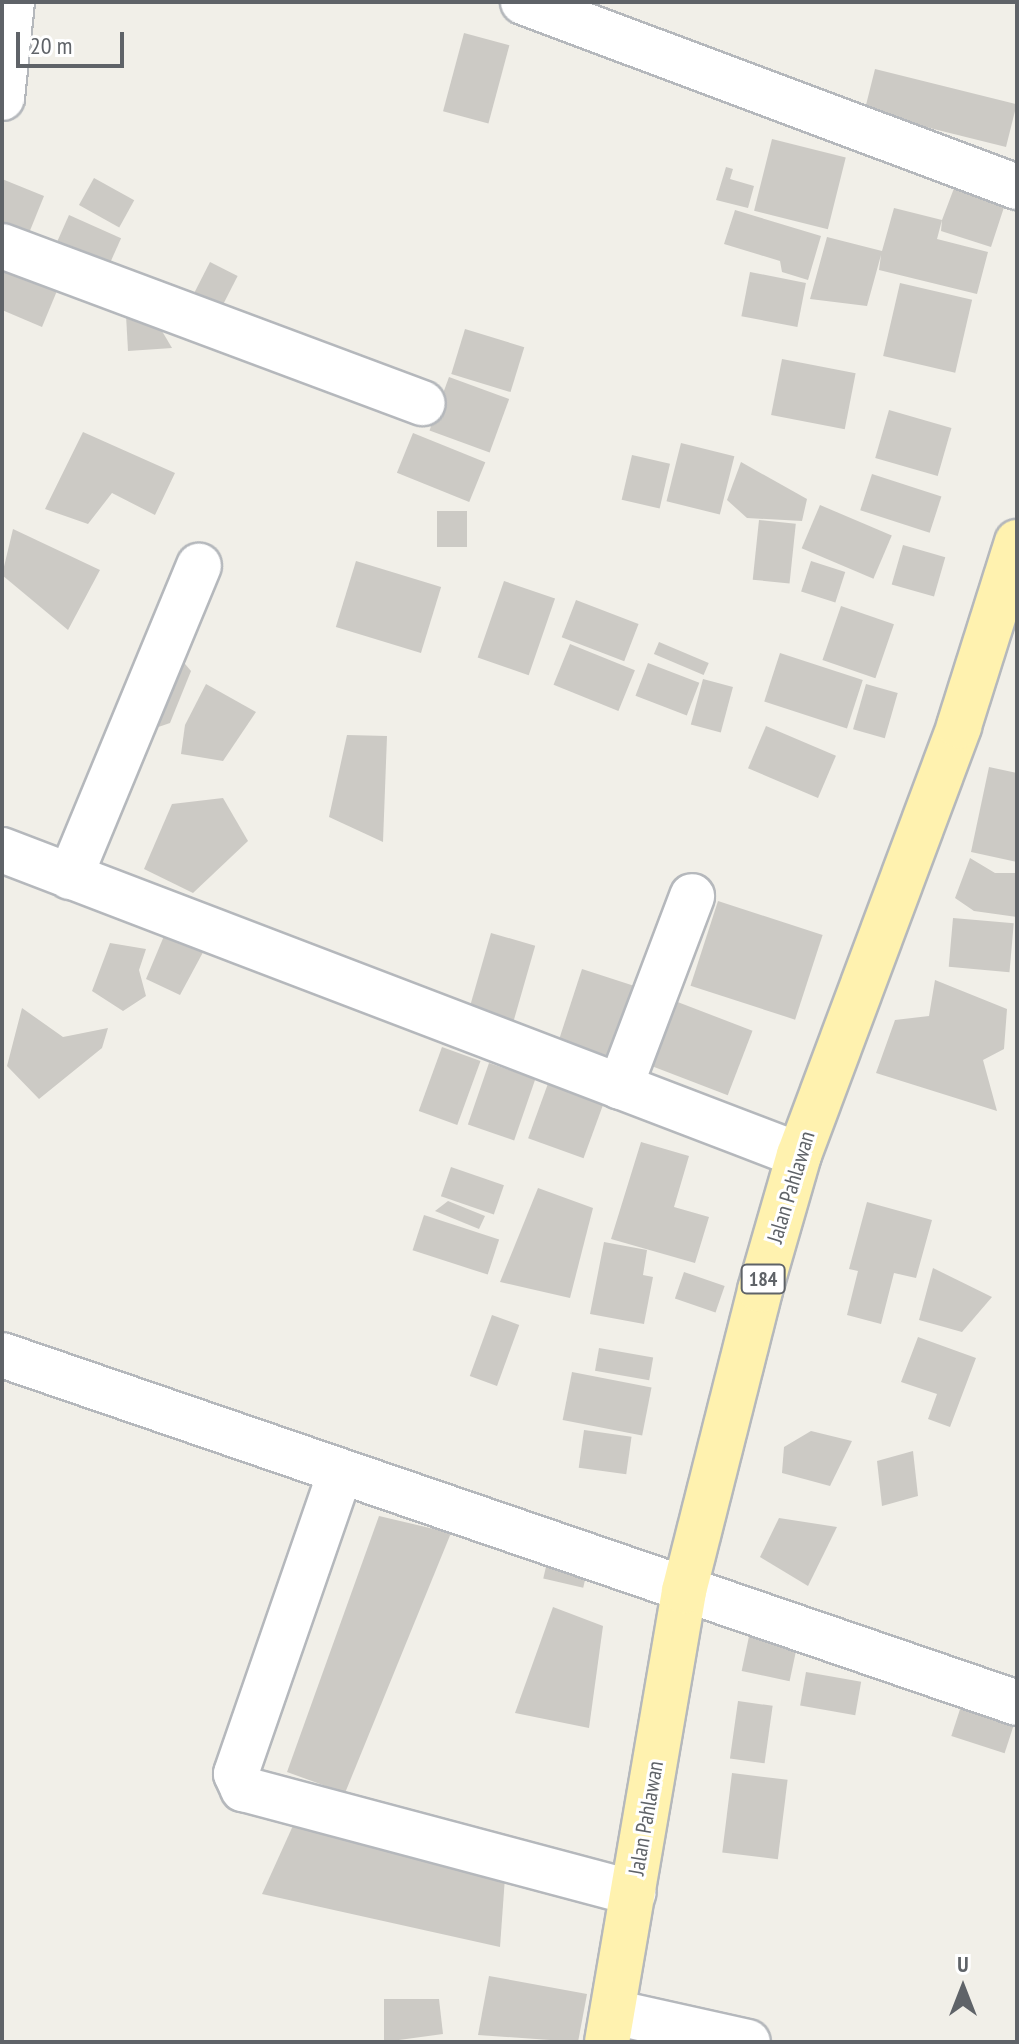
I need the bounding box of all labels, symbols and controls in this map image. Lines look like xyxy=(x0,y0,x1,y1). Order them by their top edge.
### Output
scale bar xyxy=(20,16,128,66)
text: 20 m xyxy=(30,30,72,61)
street label: Jalan Pahlawan xyxy=(761,1128,821,1246)
road number: 184 xyxy=(739,1263,787,1295)
street label: Jalan Pahlawan xyxy=(623,1759,669,1877)
north arrow xyxy=(923,1948,1003,2028)
text: U xyxy=(957,1950,969,1978)

